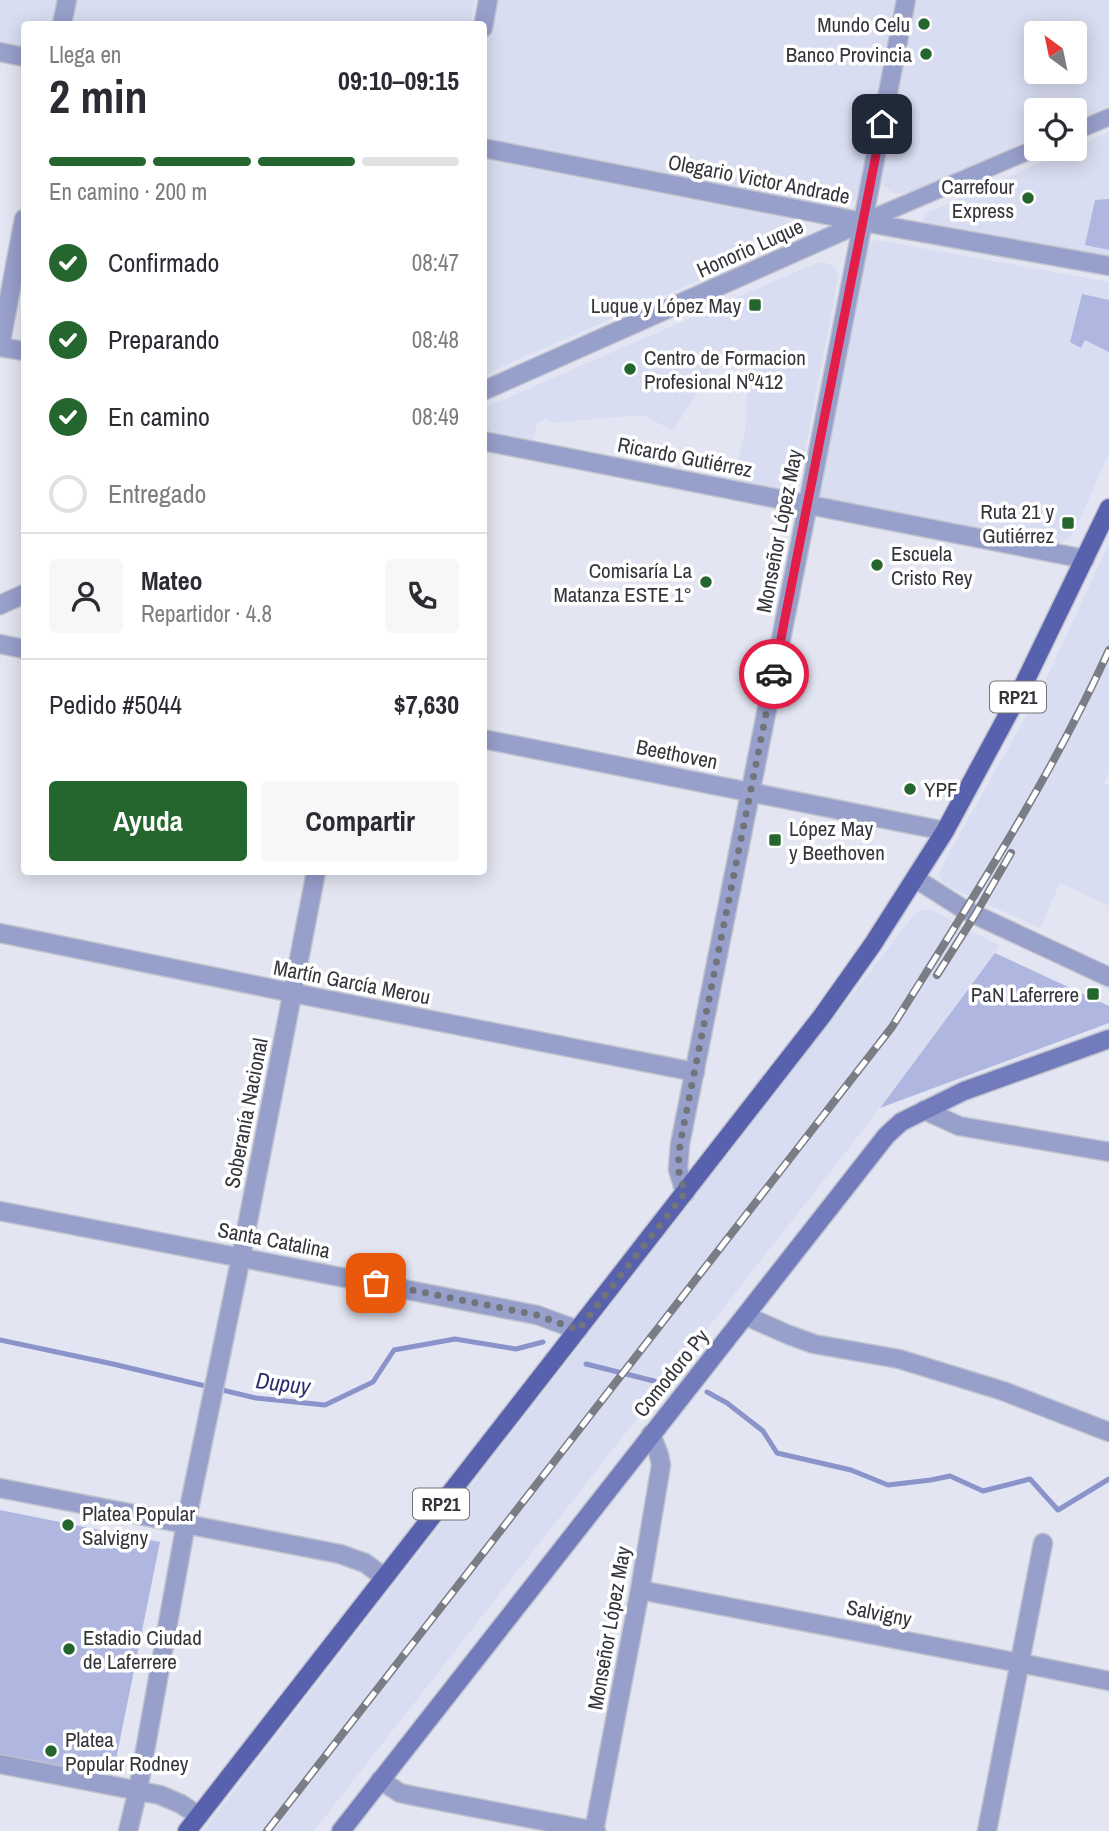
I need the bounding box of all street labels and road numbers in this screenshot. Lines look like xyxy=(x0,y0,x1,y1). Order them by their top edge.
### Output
street label: Olegario Victor Andrade xyxy=(666,147,852,211)
street label: Honorio Luque xyxy=(692,212,808,284)
street label: Ricardo Gutiérrez xyxy=(615,430,755,484)
street label: Monseñor López May xyxy=(749,447,809,615)
road number: RP21 xyxy=(990,682,1046,712)
street label: Beethoven xyxy=(634,732,720,776)
street label: Martín García Merou xyxy=(271,953,433,1011)
street label: Soberanía Nacional xyxy=(217,1036,275,1190)
street label: Santa Catalina xyxy=(215,1215,333,1265)
street label: Comodoro Py xyxy=(627,1323,716,1423)
road number: RP21 xyxy=(413,1488,469,1520)
street label: Monseñor López May xyxy=(580,1544,638,1712)
street label: Salvigny xyxy=(844,1592,915,1634)

